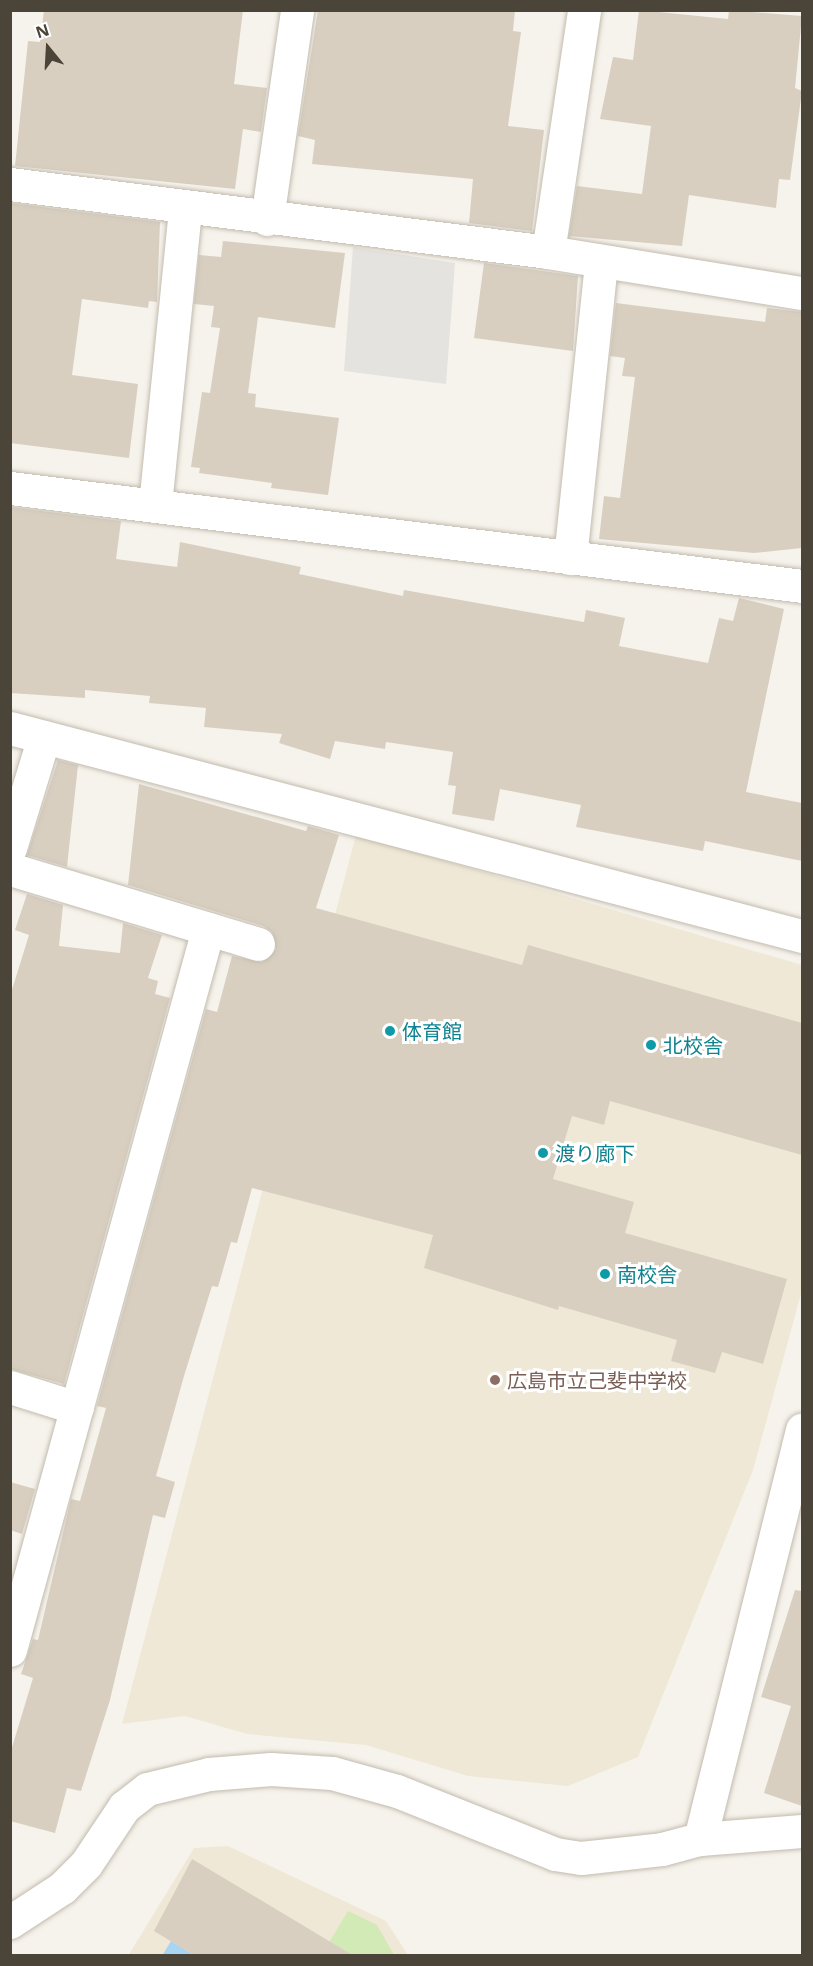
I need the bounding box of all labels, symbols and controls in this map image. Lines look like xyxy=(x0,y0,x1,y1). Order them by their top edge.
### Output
north arrow xyxy=(18,18,78,78)
text: N xyxy=(33,18,52,43)
place label: 体育館 xyxy=(402,1019,462,1043)
marker: 体育館 xyxy=(383,1024,397,1038)
place label: 北校舎 xyxy=(663,1033,723,1057)
marker: 北校舎 xyxy=(644,1038,658,1052)
place label: 渡り廊下 xyxy=(555,1141,635,1165)
marker: 渡り廊下 xyxy=(536,1146,550,1160)
place label: 南校舎 xyxy=(617,1262,677,1286)
marker: 南校舎 xyxy=(598,1267,612,1281)
place label: 広島市立己斐中学校 xyxy=(507,1368,687,1392)
marker: 広島市立己斐中学校 xyxy=(488,1373,502,1387)

